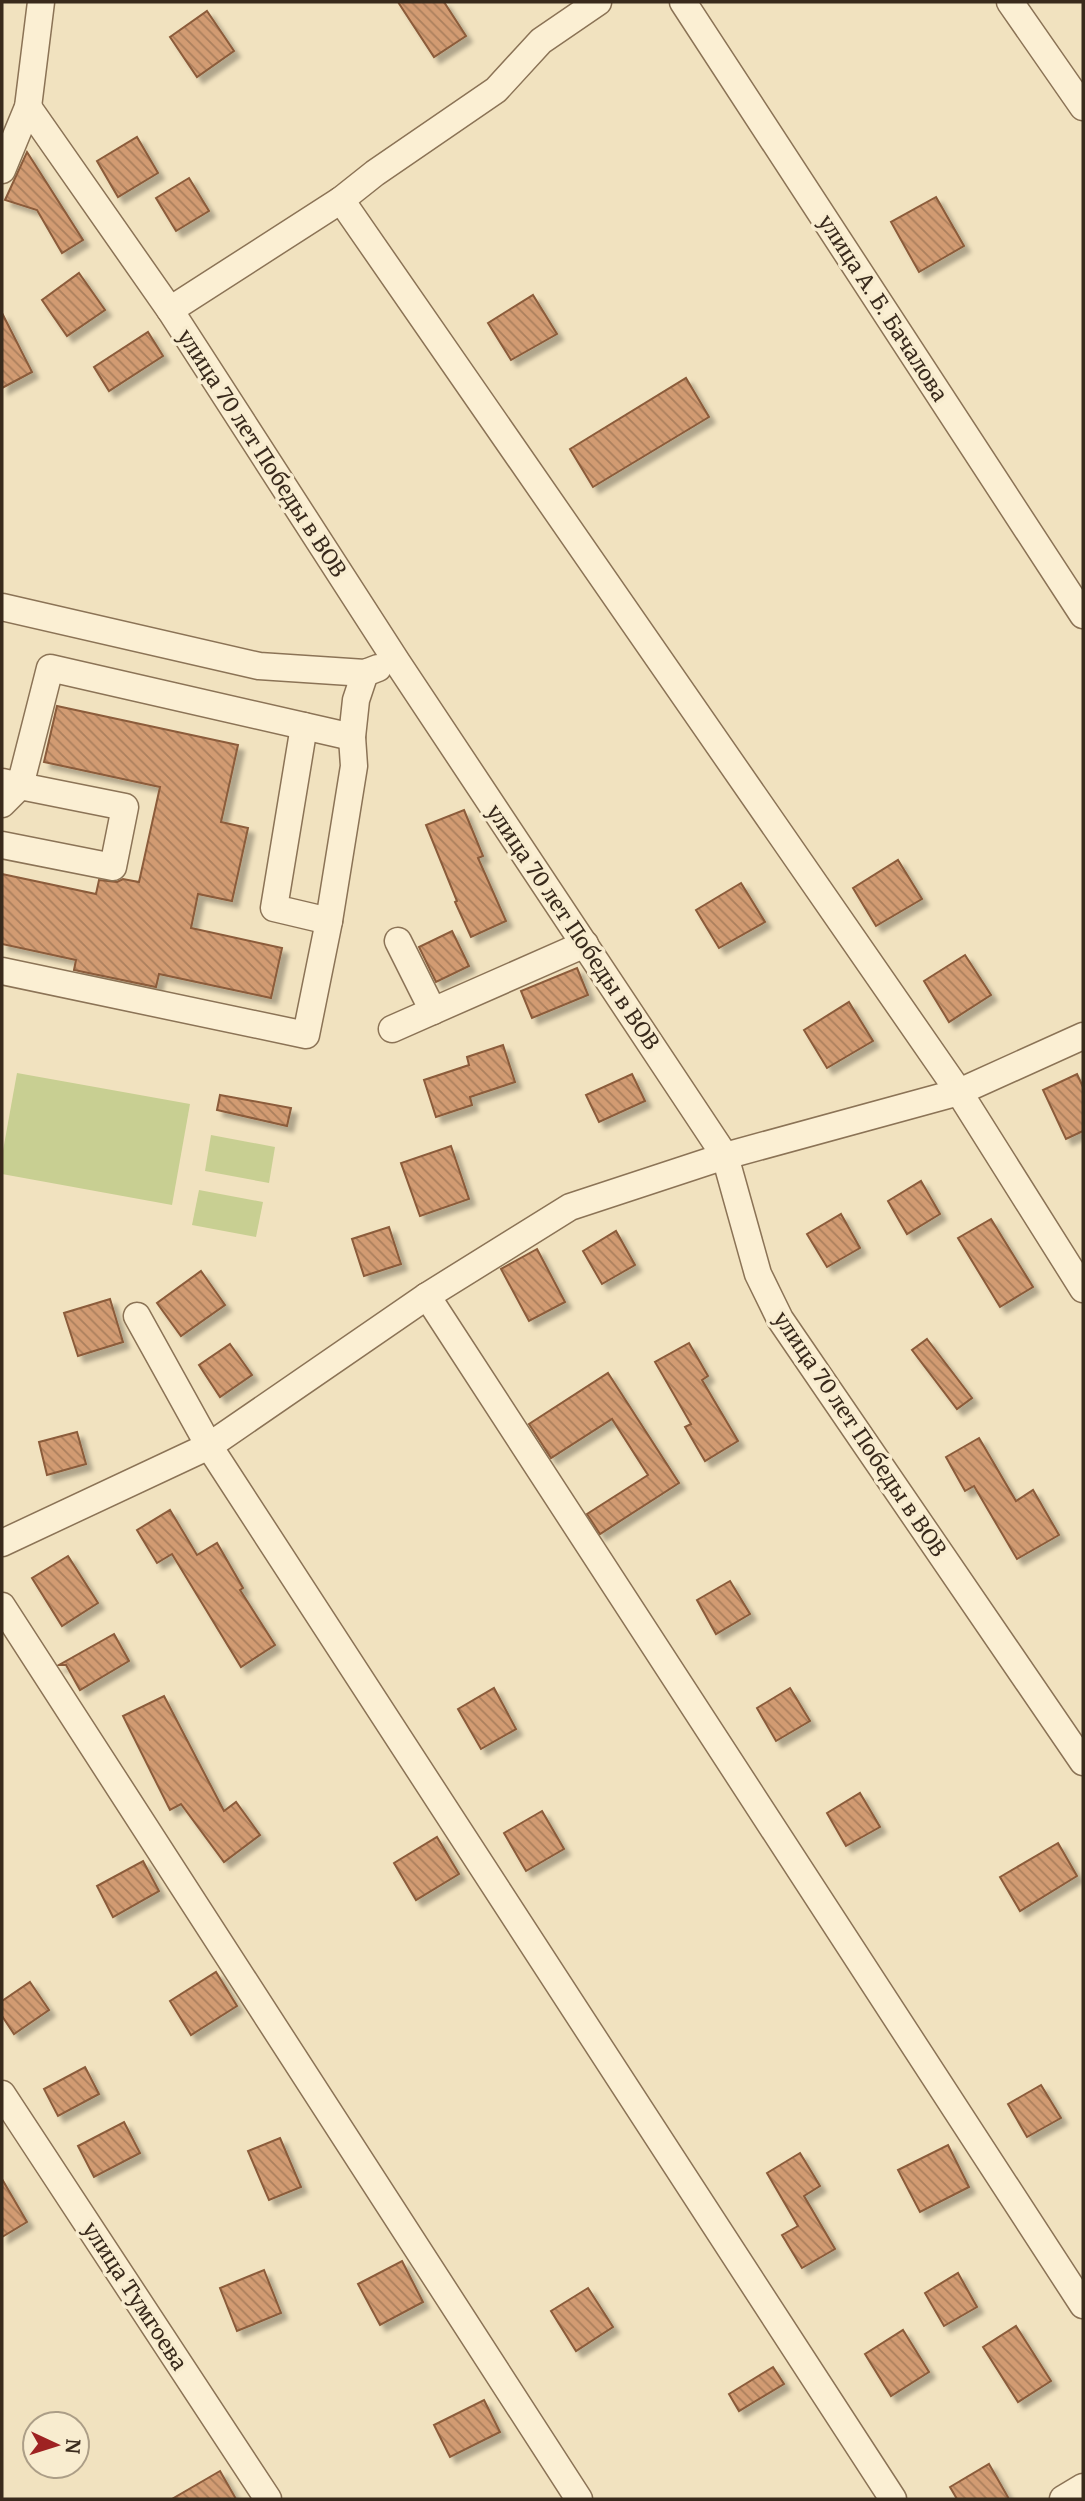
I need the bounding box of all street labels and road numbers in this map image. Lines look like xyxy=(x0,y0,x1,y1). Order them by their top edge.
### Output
street label: улица А. Б. Бачалова xyxy=(812,209,954,407)
street label: улица 70 лет Победы в ВОВ xyxy=(172,324,352,582)
street label: улица 70 лет Победы в ВОВ xyxy=(481,799,665,1055)
street label: улица 70 лет Победы в ВОВ xyxy=(768,1306,952,1562)
street label: улица Тумгоева xyxy=(77,2217,193,2375)

